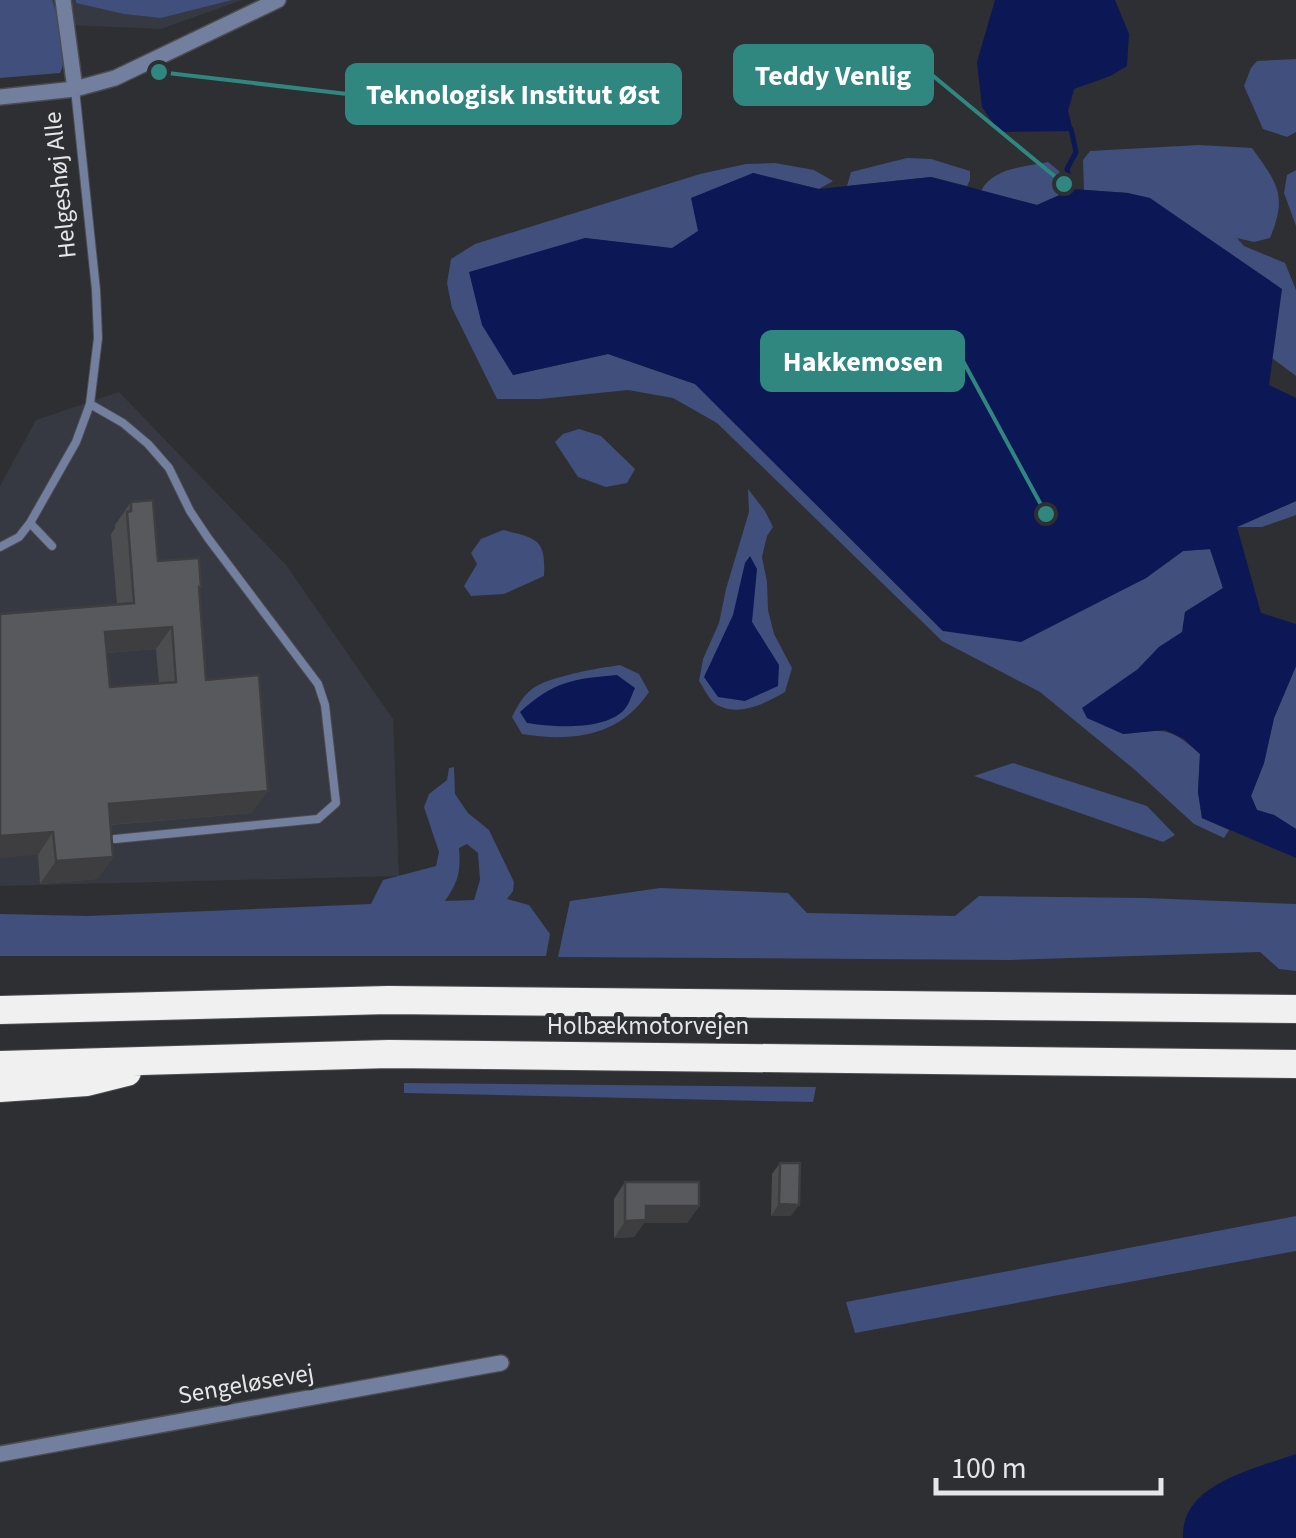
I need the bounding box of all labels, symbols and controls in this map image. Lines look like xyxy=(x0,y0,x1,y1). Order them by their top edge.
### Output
callout: Teddy Venlig xyxy=(735,46,932,104)
text: Teddy Venlig xyxy=(755,56,911,96)
callout: Teknologisk Institut Øst xyxy=(347,65,680,123)
text: Teknologisk Institut Øst xyxy=(366,75,660,115)
street label: Helgeshøj Alle xyxy=(34,110,86,260)
callout: Hakkemosen xyxy=(762,332,963,390)
text: Hakkemosen xyxy=(783,342,943,382)
street label: Holbækmotorvejen xyxy=(547,1008,749,1044)
street label: Sengeløsevej xyxy=(175,1354,317,1414)
scale bar xyxy=(936,1433,1161,1495)
text: 100 m xyxy=(951,1447,1027,1490)

